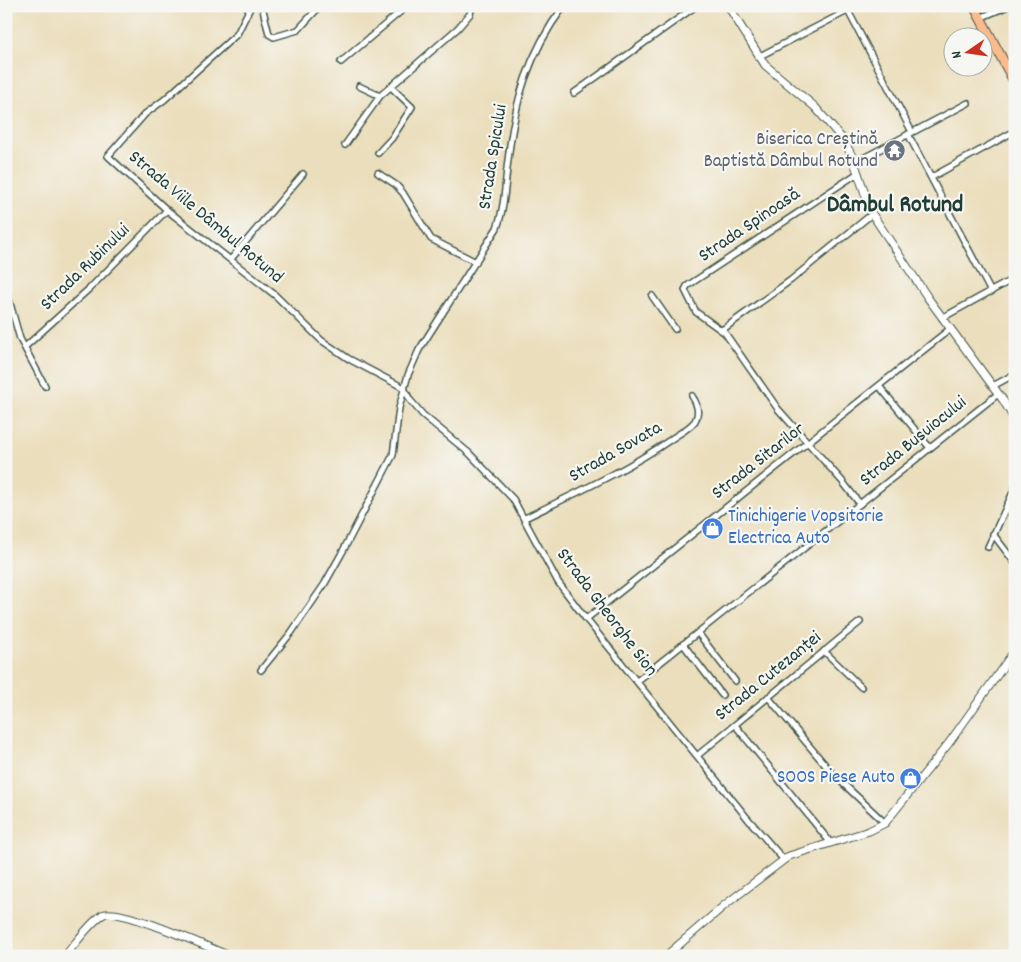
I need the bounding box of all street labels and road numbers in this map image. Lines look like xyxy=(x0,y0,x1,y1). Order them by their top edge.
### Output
street label: Strada Spicului xyxy=(472,102,516,212)
street label: Strada Viile Dâmbul Rotund xyxy=(122,145,288,291)
street label: Strada Spinoasă xyxy=(694,182,807,270)
street label: Strada Rubinului xyxy=(35,218,137,318)
street label: Strada Busuiocului xyxy=(855,390,974,494)
street label: Strada Sovata xyxy=(565,415,668,490)
street label: Strada Sitarilor xyxy=(707,417,811,507)
street label: Strada Gheorghe Sion xyxy=(549,543,663,683)
street label: Strada Cutezanței xyxy=(710,625,829,728)

